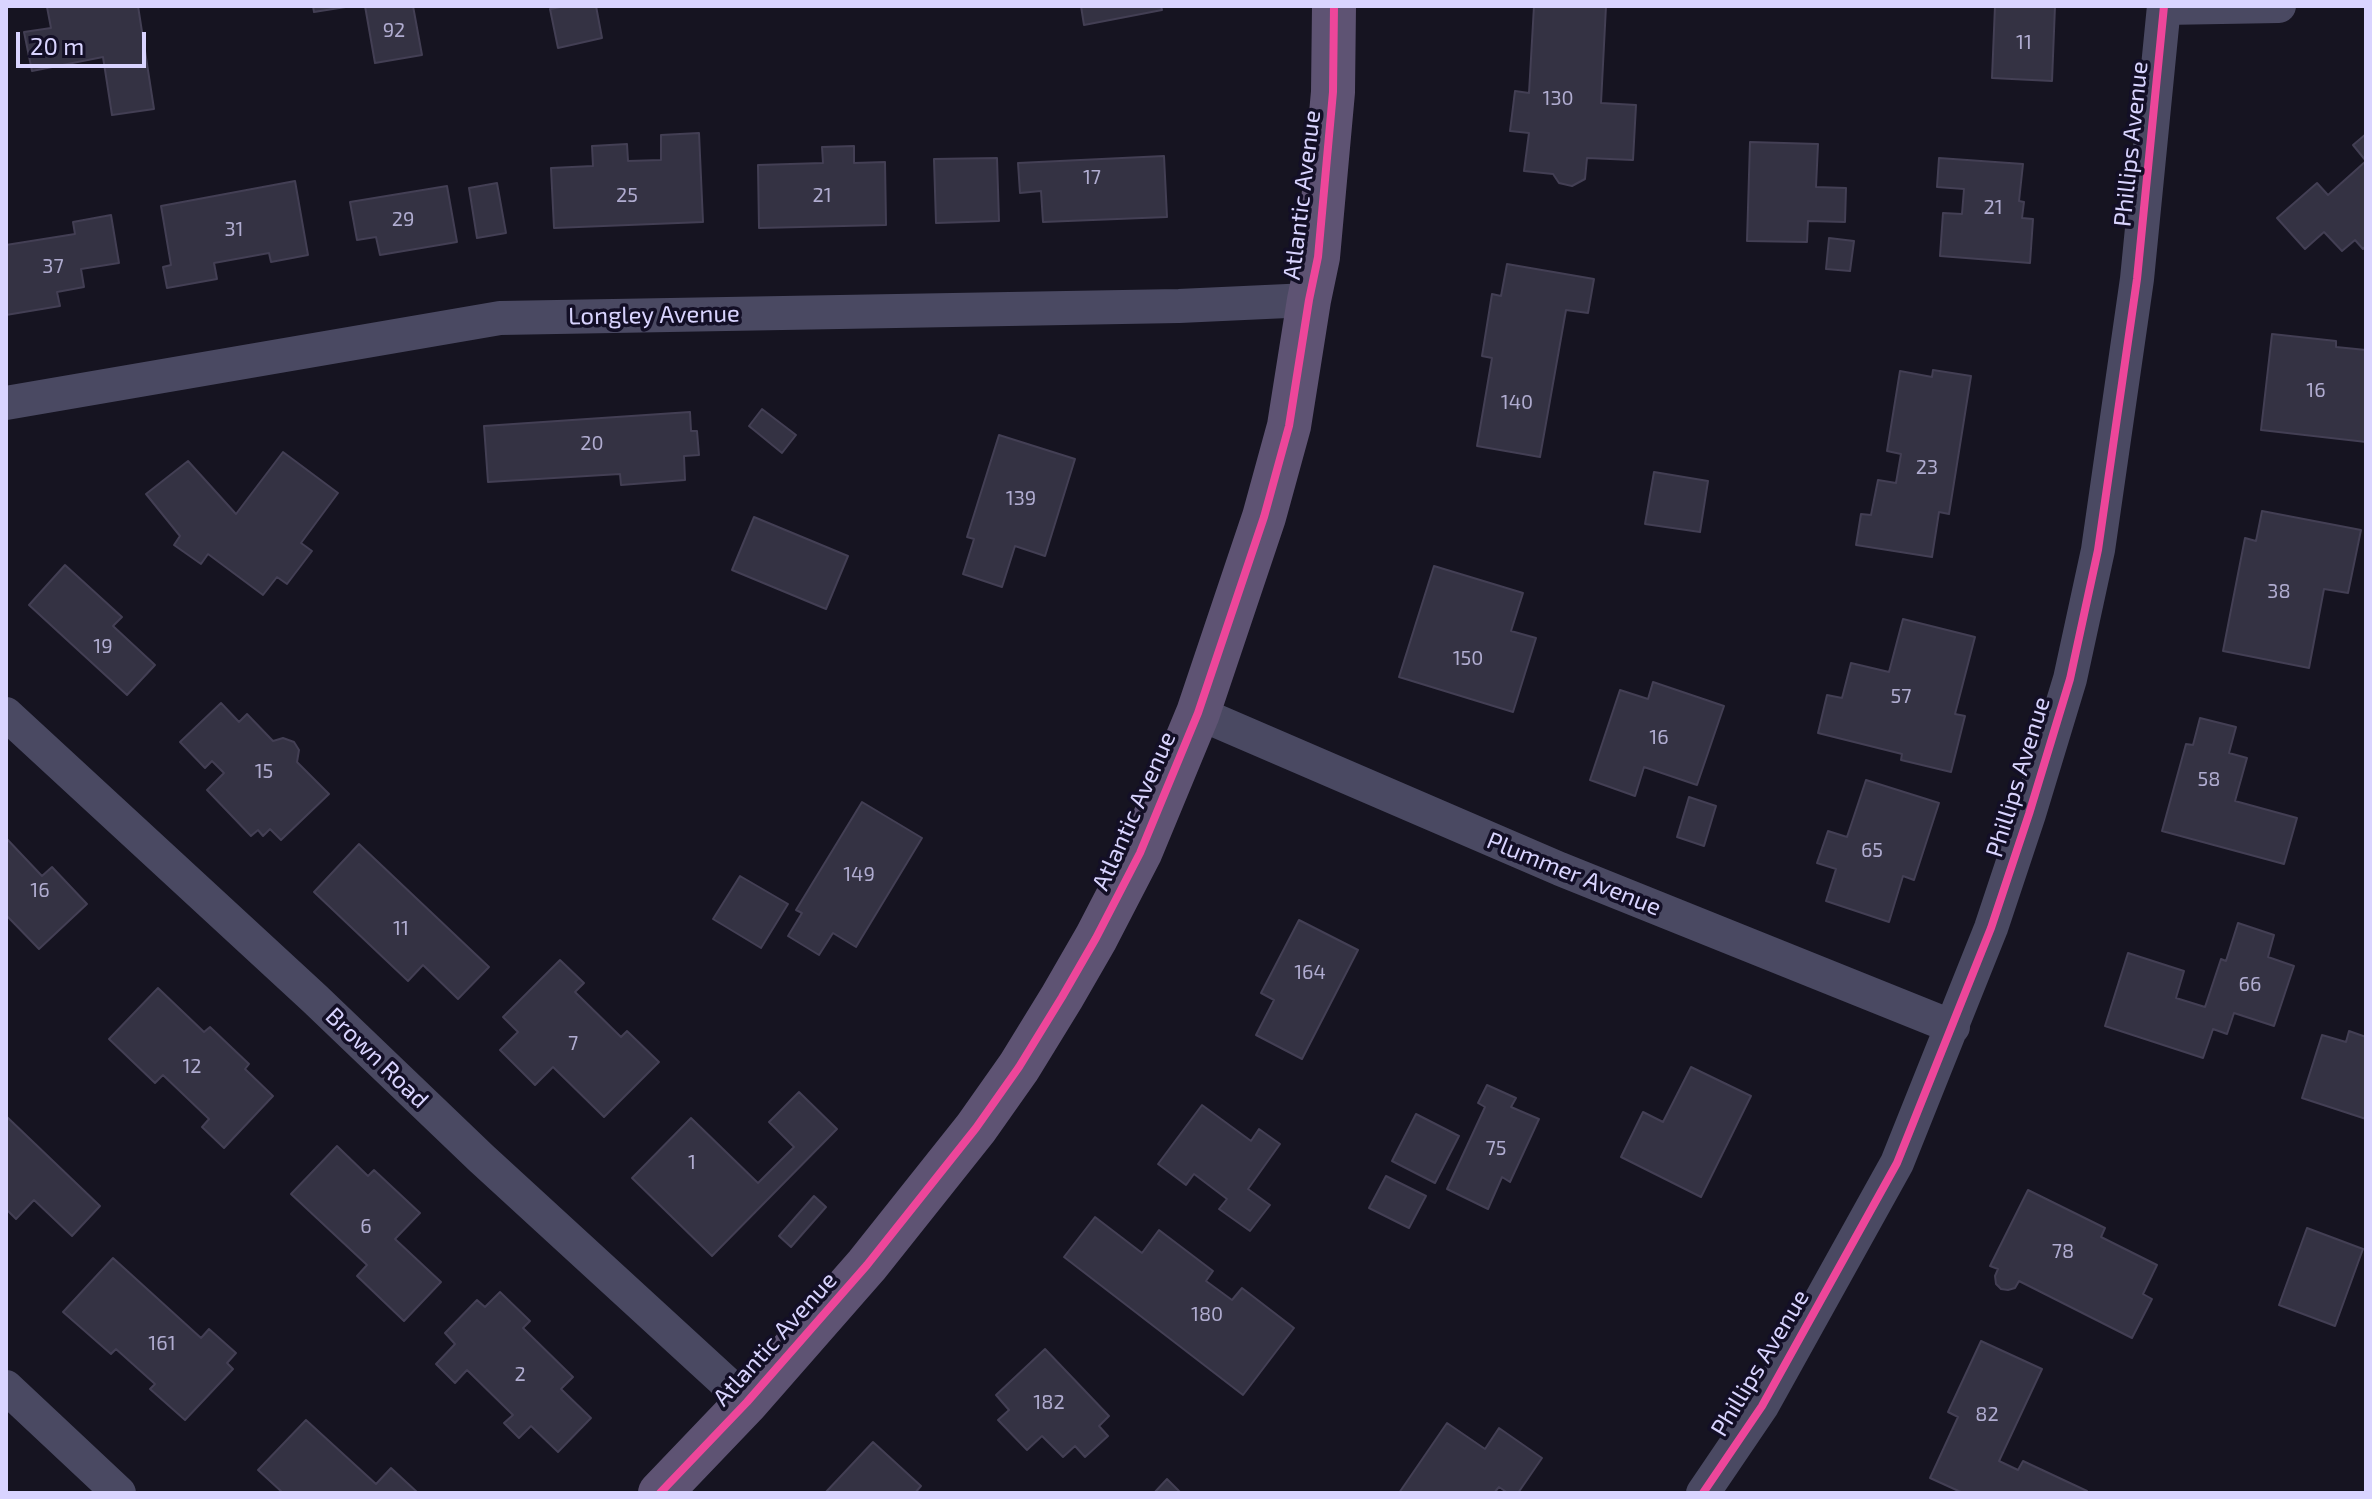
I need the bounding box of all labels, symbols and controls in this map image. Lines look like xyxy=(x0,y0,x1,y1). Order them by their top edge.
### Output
scale bar xyxy=(20,16,150,66)
house number: 92 xyxy=(383,18,405,42)
house number: 11 xyxy=(2016,30,2032,54)
text: 20 m xyxy=(30,31,84,60)
street label: Phillips Avenue xyxy=(2108,60,2154,228)
house number: 130 xyxy=(1542,86,1574,110)
street label: Atlantic Avenue xyxy=(1277,109,1327,281)
house number: 17 xyxy=(1083,165,1101,189)
house number: 25 xyxy=(616,183,638,207)
house number: 21 xyxy=(812,183,832,207)
house number: 21 xyxy=(1983,195,2003,219)
house number: 29 xyxy=(392,207,414,231)
house number: 31 xyxy=(224,217,244,241)
house number: 37 xyxy=(42,254,64,278)
street label: Longley Avenue xyxy=(568,299,740,331)
house number: 16 xyxy=(2306,378,2326,402)
house number: 140 xyxy=(1501,390,1533,414)
house number: 20 xyxy=(580,431,604,455)
house number: 23 xyxy=(1916,455,1938,479)
house number: 139 xyxy=(1006,486,1036,510)
house number: 38 xyxy=(2267,579,2291,603)
house number: 19 xyxy=(93,634,113,658)
house number: 150 xyxy=(1453,646,1483,670)
house number: 57 xyxy=(1891,684,1911,708)
street label: Phillips Avenue xyxy=(1980,693,2056,861)
house number: 16 xyxy=(1649,725,1669,749)
street label: Atlantic Avenue xyxy=(1086,727,1182,895)
house number: 15 xyxy=(255,759,273,783)
house number: 58 xyxy=(2198,767,2220,791)
street label: Plummer Avenue xyxy=(1483,826,1665,922)
house number: 65 xyxy=(1861,838,1883,862)
house number: 149 xyxy=(843,862,875,886)
house number: 16 xyxy=(30,878,50,902)
house number: 11 xyxy=(393,916,409,940)
house number: 164 xyxy=(1294,960,1326,984)
house number: 66 xyxy=(2239,972,2261,996)
street label: Brown Road xyxy=(319,1002,435,1114)
house number: 7 xyxy=(568,1031,578,1055)
house number: 12 xyxy=(182,1054,202,1078)
house number: 75 xyxy=(1486,1136,1506,1160)
house number: 1 xyxy=(688,1150,696,1174)
house number: 6 xyxy=(360,1214,372,1238)
house number: 78 xyxy=(2052,1239,2074,1263)
street label: Atlantic Avenue xyxy=(707,1266,843,1412)
street label: Phillips Avenue xyxy=(1705,1284,1815,1442)
house number: 180 xyxy=(1191,1302,1223,1326)
house number: 161 xyxy=(148,1331,176,1355)
house number: 2 xyxy=(514,1362,526,1386)
house number: 182 xyxy=(1033,1390,1065,1414)
house number: 82 xyxy=(1975,1402,1999,1426)

